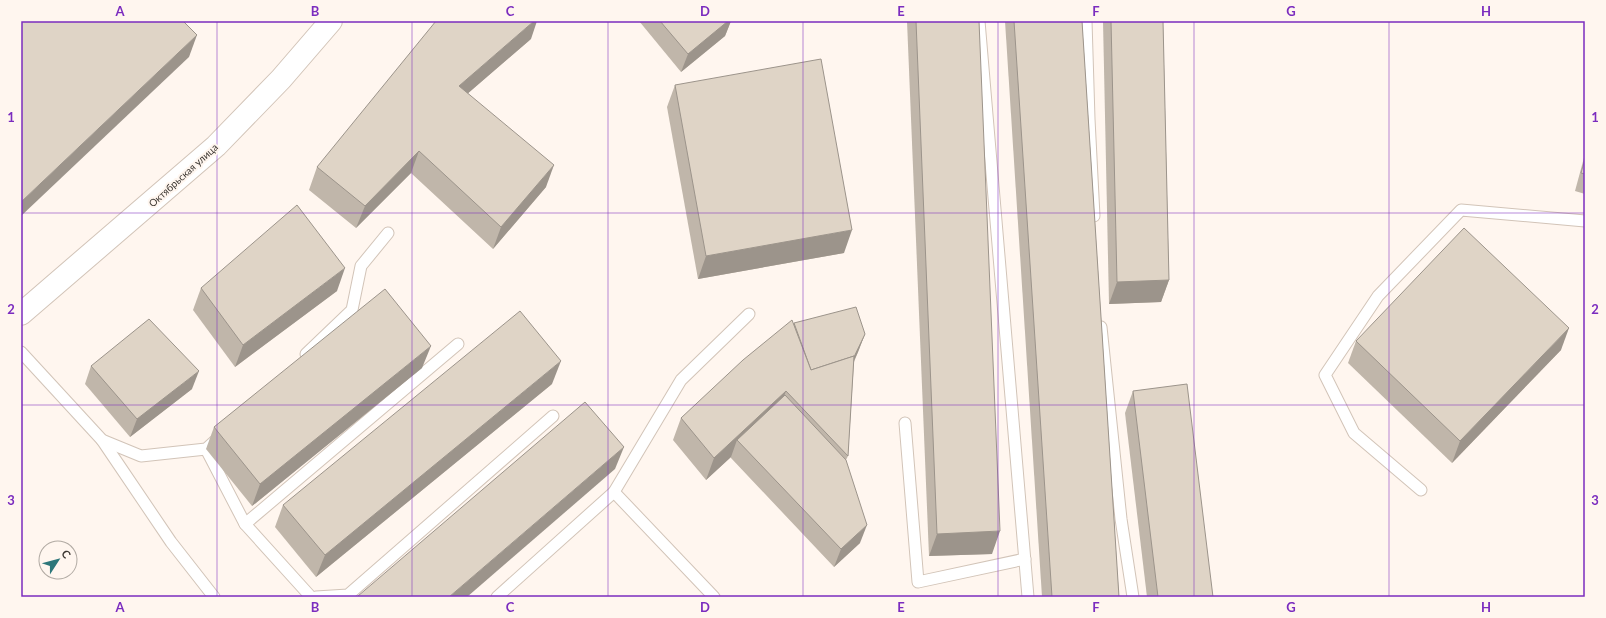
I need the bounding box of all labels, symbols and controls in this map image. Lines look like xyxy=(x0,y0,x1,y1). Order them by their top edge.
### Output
text: A xyxy=(114,3,125,19)
text: B xyxy=(311,3,320,19)
text: C xyxy=(506,3,515,19)
text: D xyxy=(700,3,710,19)
text: E xyxy=(897,3,905,19)
text: F xyxy=(1092,3,1100,19)
text: G xyxy=(1286,3,1296,19)
text: H xyxy=(1481,3,1491,19)
text: 1 xyxy=(7,109,15,125)
text: 1 xyxy=(1591,109,1599,125)
street label: Октябрьская улица xyxy=(146,141,220,209)
text: 2 xyxy=(7,301,15,317)
text: 2 xyxy=(1591,301,1599,317)
text: 3 xyxy=(7,492,15,508)
text: 3 xyxy=(1591,492,1599,508)
north arrow xyxy=(38,540,78,580)
text: С xyxy=(59,547,74,561)
text: A xyxy=(114,599,125,615)
text: B xyxy=(311,599,320,615)
text: C xyxy=(506,599,515,615)
text: D xyxy=(700,599,710,615)
text: E xyxy=(897,599,905,615)
text: F xyxy=(1092,599,1100,615)
text: G xyxy=(1286,599,1296,615)
text: H xyxy=(1481,599,1491,615)

